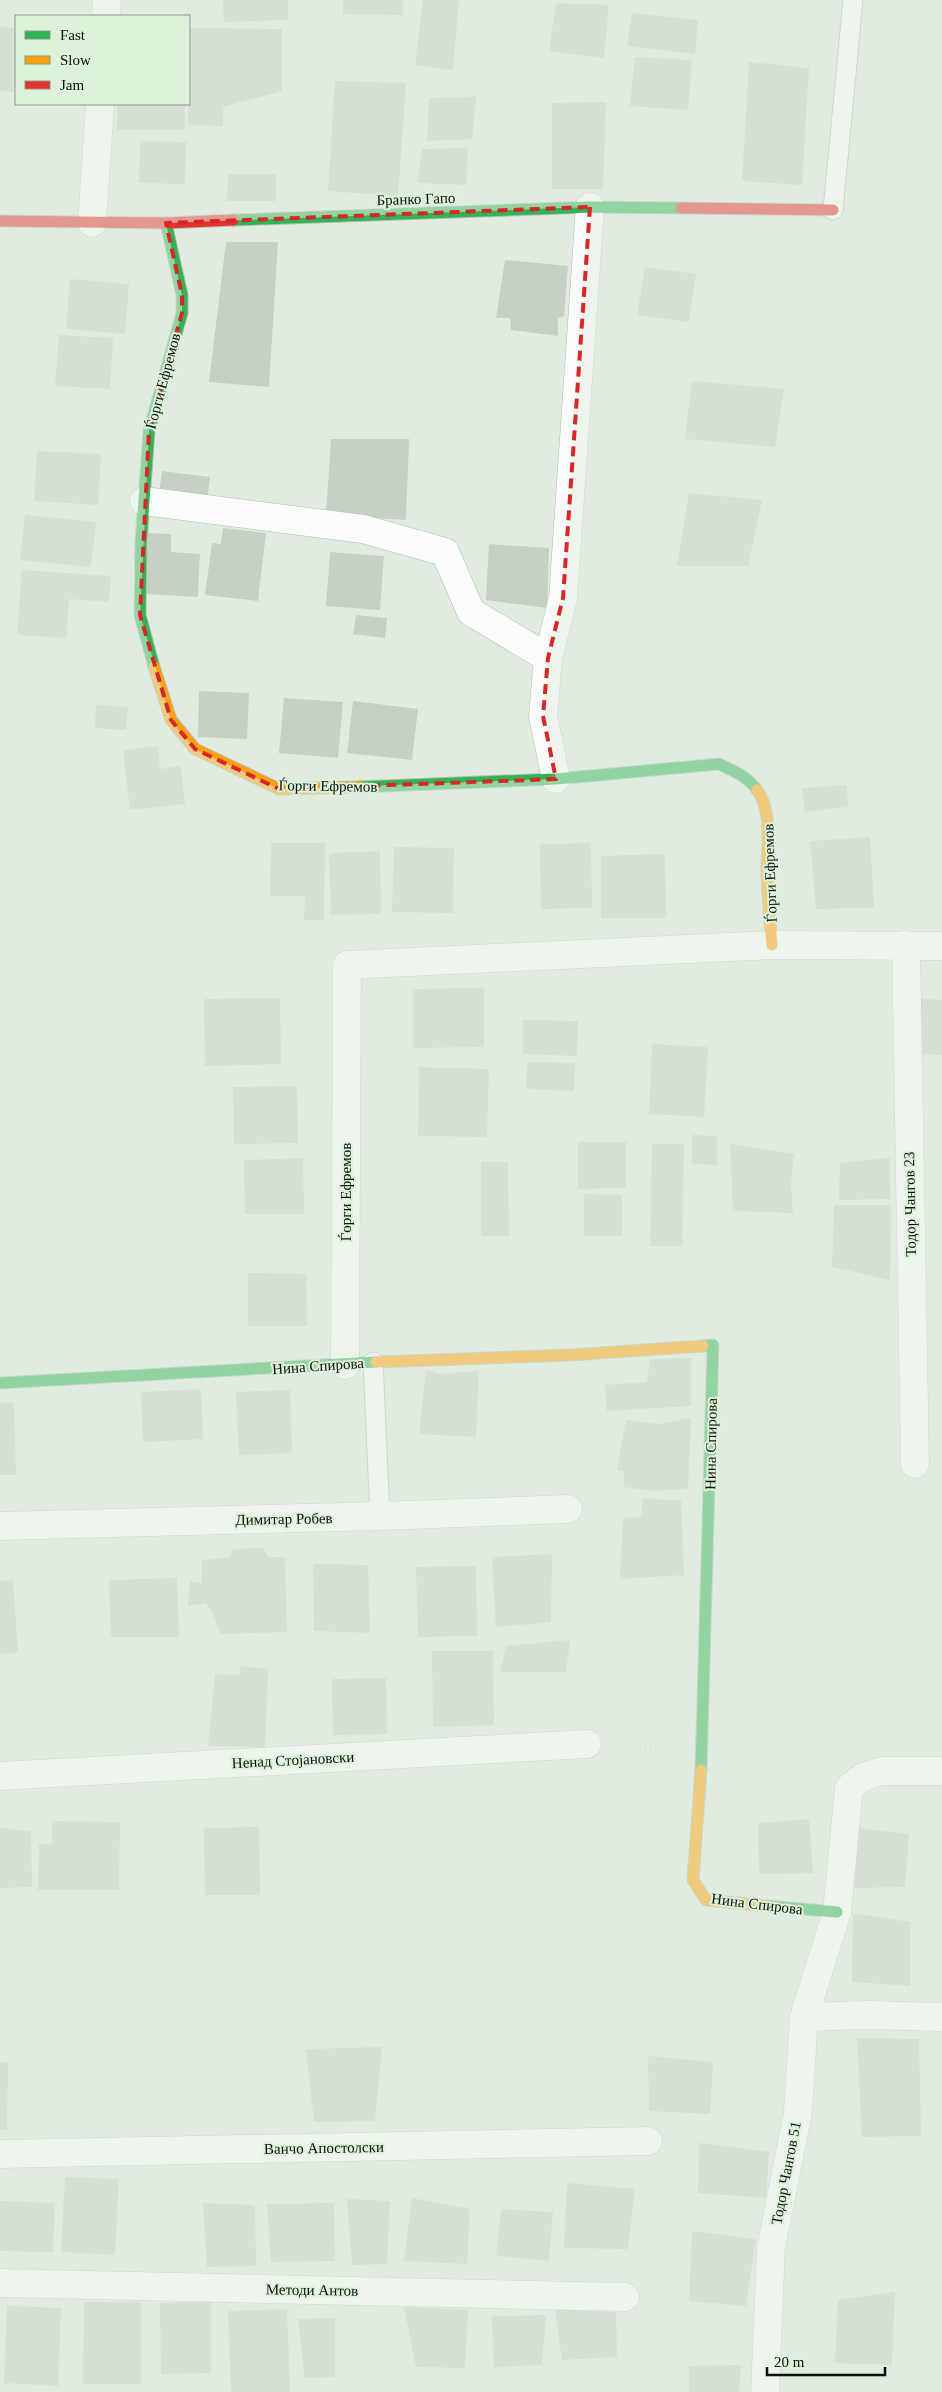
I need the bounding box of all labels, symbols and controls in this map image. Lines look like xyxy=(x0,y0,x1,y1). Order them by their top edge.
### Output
legend xyxy=(15,15,190,105)
text: Fast xyxy=(60,27,86,43)
text: Slow xyxy=(60,52,91,68)
text: Jam xyxy=(60,77,84,93)
street label: Бранко Гапо xyxy=(376,190,456,208)
street label: Ѓорги Ефремов xyxy=(142,331,184,431)
street label: Ѓорги Ефремов xyxy=(279,777,377,795)
street label: Ѓорги Ефремов xyxy=(760,823,780,923)
street label: Ѓорги Ефремов xyxy=(338,1143,354,1241)
street label: Тодор Чангов 23 xyxy=(901,1151,919,1257)
street label: Нина Спирова xyxy=(272,1355,365,1377)
street label: Нина Спирова xyxy=(702,1398,720,1490)
street label: Димитар Робев xyxy=(235,1510,333,1528)
street label: Ненад Стојановски xyxy=(231,1749,355,1771)
street label: Нина Спирова xyxy=(710,1890,804,1918)
street label: Тодор Чангов 51 xyxy=(768,2120,804,2226)
street label: Ванчо Апостолски xyxy=(264,2139,384,2157)
street label: Методи Антов xyxy=(266,2281,358,2299)
scale bar xyxy=(767,2344,884,2376)
text: 20 m xyxy=(774,2354,805,2370)

